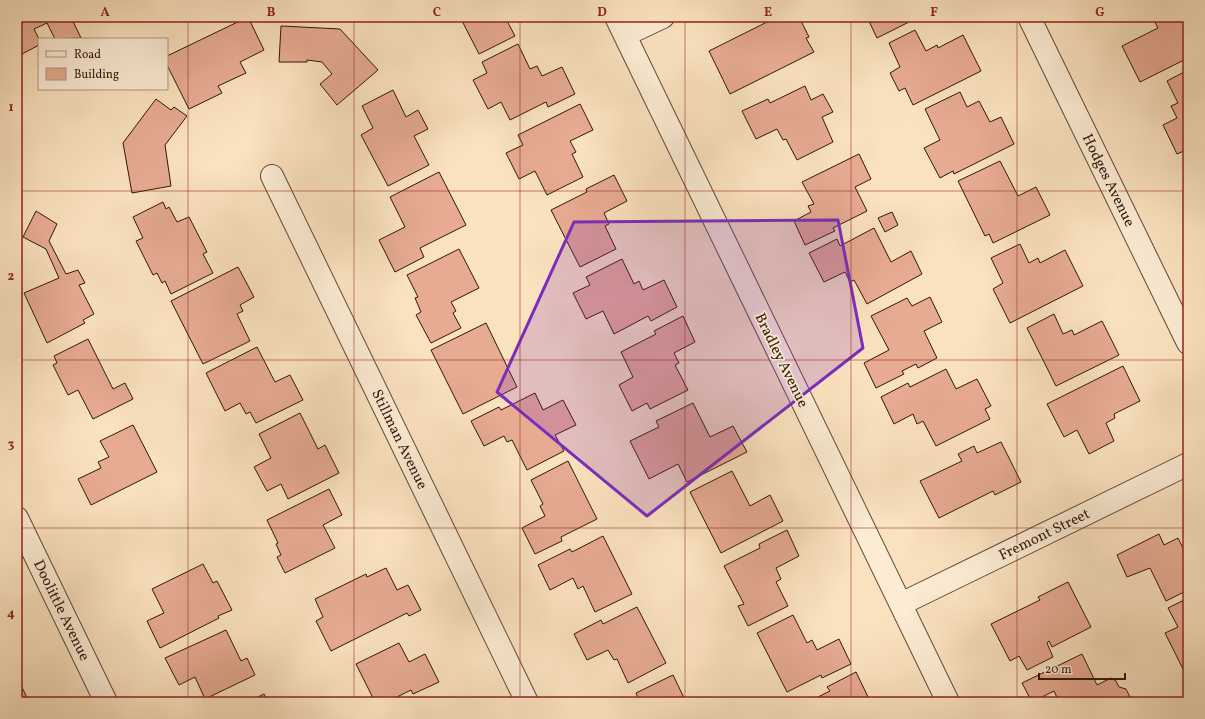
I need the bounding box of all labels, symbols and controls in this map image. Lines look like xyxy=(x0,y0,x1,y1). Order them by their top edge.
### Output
text: A xyxy=(100,4,110,22)
text: B xyxy=(267,4,276,22)
text: C xyxy=(433,4,441,22)
text: D xyxy=(597,4,607,22)
text: E xyxy=(764,4,772,22)
text: F xyxy=(930,4,938,22)
text: G xyxy=(1095,4,1105,22)
legend xyxy=(38,38,168,90)
text: Road xyxy=(74,47,101,63)
text: Building xyxy=(74,67,119,83)
text: 1 xyxy=(8,99,14,117)
street label: Hodges Avenue xyxy=(1076,131,1139,231)
text: 2 xyxy=(8,268,15,286)
street label: Bradley Avenue xyxy=(749,310,813,411)
street label: Stillman Avenue xyxy=(365,386,432,493)
text: 3 xyxy=(8,436,15,454)
street label: Fremont Street xyxy=(995,504,1094,567)
street label: Doolittle Avenue xyxy=(27,557,94,665)
text: 4 xyxy=(7,605,15,623)
scale bar xyxy=(1039,655,1125,681)
text: 20 m xyxy=(1045,662,1072,678)

